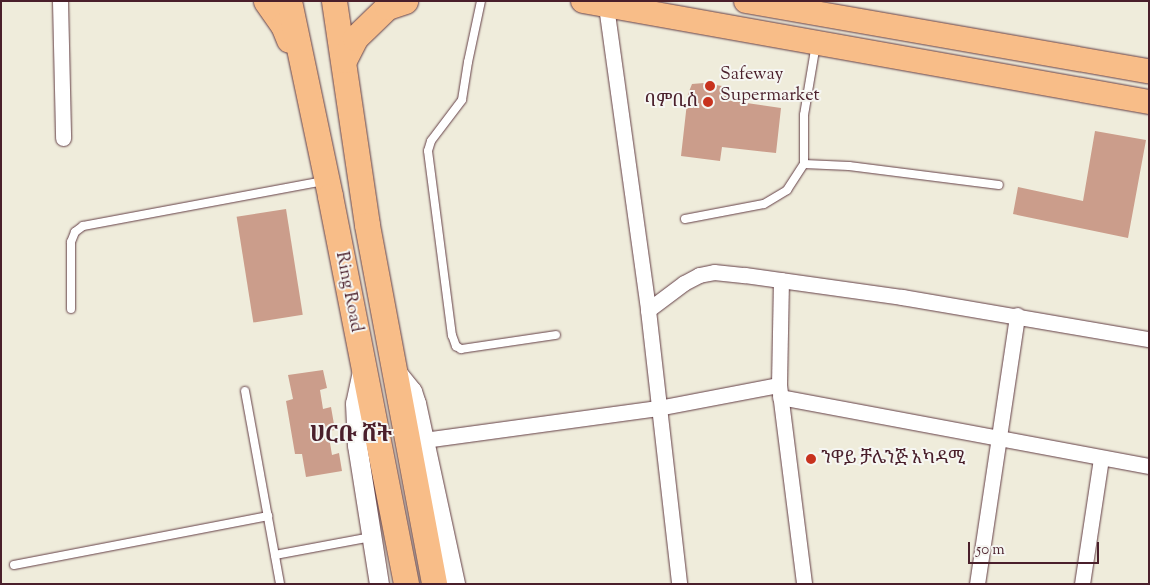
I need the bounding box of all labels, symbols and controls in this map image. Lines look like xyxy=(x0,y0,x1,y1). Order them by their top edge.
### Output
place label: Safeway Supermarket xyxy=(720,65,820,108)
marker: Safeway Supermarket xyxy=(704,80,716,92)
place label: ባምቢስ xyxy=(645,91,698,113)
marker: ባምቢስ xyxy=(702,96,714,108)
street label: Ring Road xyxy=(330,250,366,334)
district label: ሀርቡ ሸት xyxy=(310,424,392,450)
place label: ንዋይ ቻሌንጅ አካዳሚ xyxy=(821,448,966,470)
marker: ንዋይ ቻሌንጅ አካዳሚ xyxy=(805,453,817,465)
scale bar xyxy=(970,532,1101,564)
text: 50 m xyxy=(976,540,1005,561)

